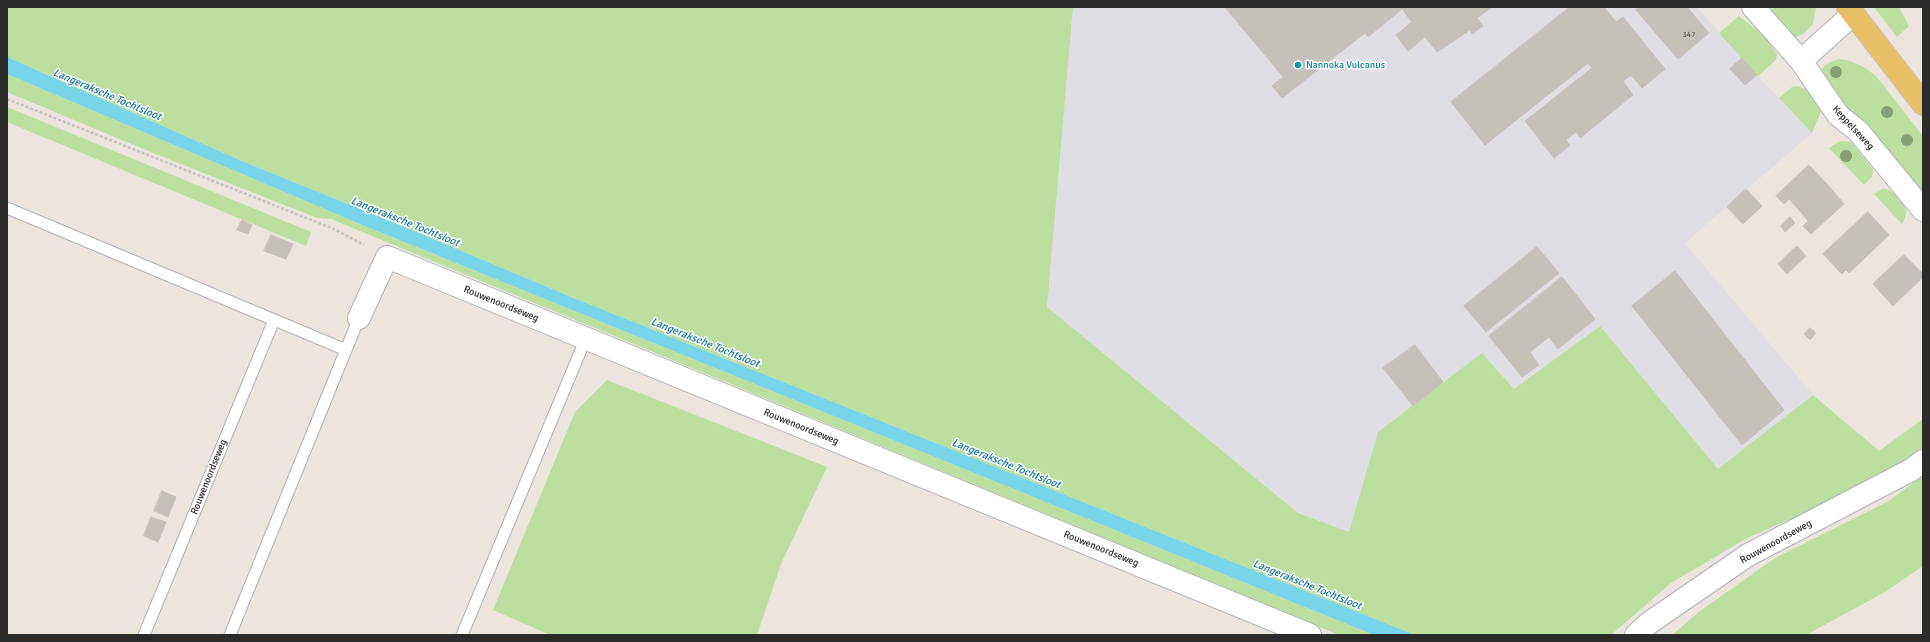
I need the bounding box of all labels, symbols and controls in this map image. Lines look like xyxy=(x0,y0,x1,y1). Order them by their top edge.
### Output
house number: 347 xyxy=(1683,30,1695,40)
place label: Nannoka Vulcanus xyxy=(1306,59,1385,71)
marker: Nannoka Vulcanus xyxy=(1293,60,1303,70)
water label: Langeraksche Tochtsloot xyxy=(51,66,163,124)
street label: Keppelseweg xyxy=(1830,103,1876,153)
water label: Langeraksche Tochtsloot xyxy=(349,194,461,250)
street label: Rouwenoordseweg xyxy=(462,283,540,325)
water label: Langeraksche Tochtsloot xyxy=(649,315,761,371)
street label: Rouwenoordseweg xyxy=(762,406,840,448)
water label: Langeraksche Tochtsloot xyxy=(950,436,1062,492)
street label: Rouwenoordseweg xyxy=(188,438,230,516)
street label: Rouwenoordseweg xyxy=(1738,517,1814,567)
street label: Rouwenoordseweg xyxy=(1062,528,1140,570)
water label: Langeraksche Tochtsloot xyxy=(1251,557,1363,613)

